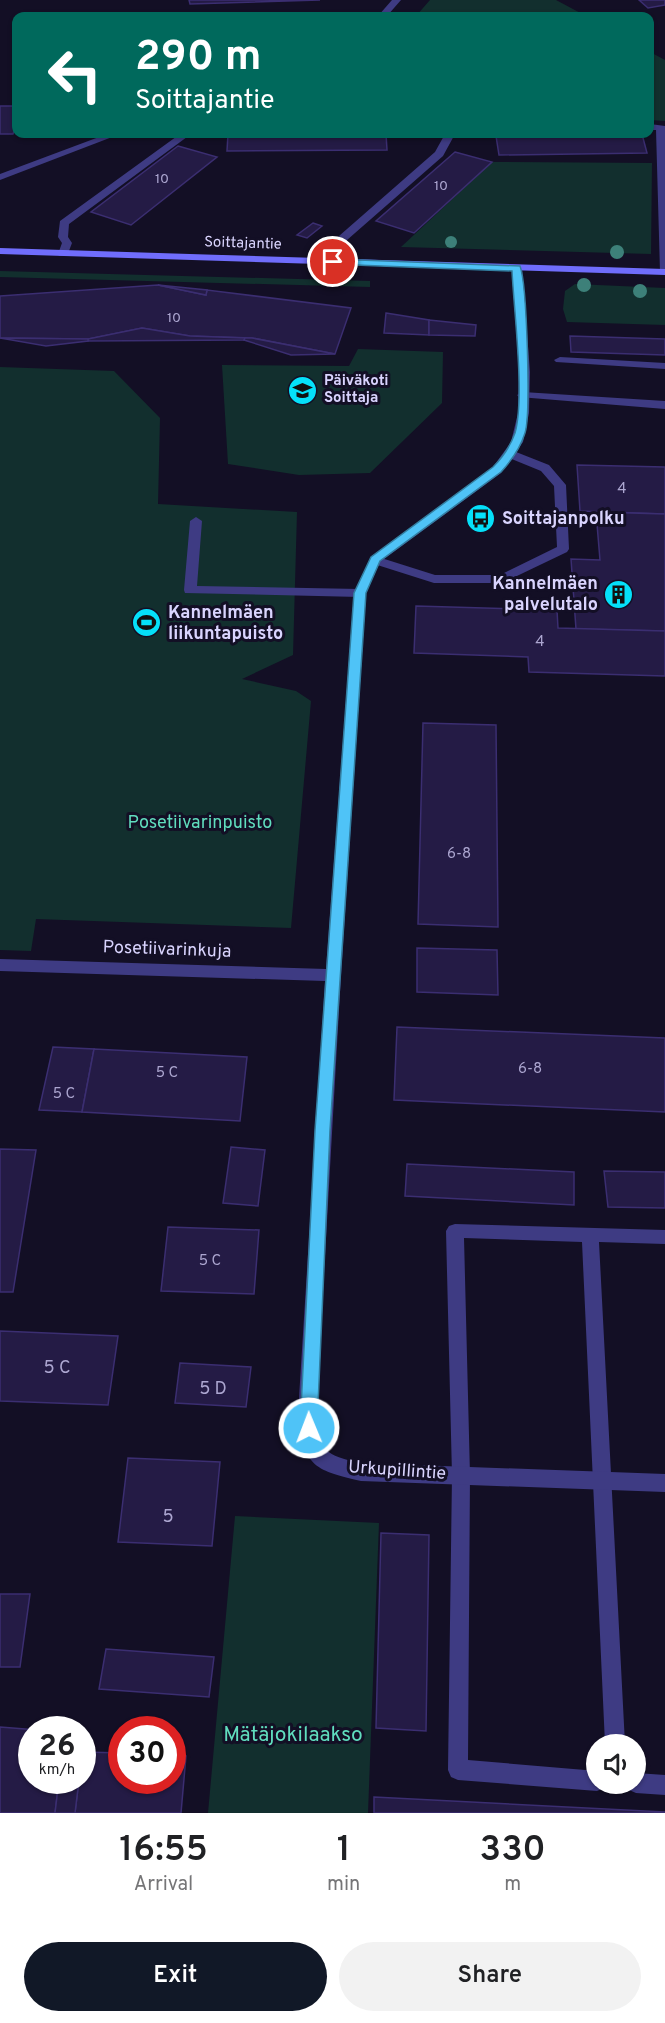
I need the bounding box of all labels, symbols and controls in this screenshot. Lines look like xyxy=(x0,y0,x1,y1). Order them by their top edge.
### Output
text: 290 m xyxy=(135,32,262,85)
icon: left xyxy=(36,36,114,114)
text: Soittajantie xyxy=(135,84,275,118)
house number: 10 xyxy=(155,171,169,188)
house number: 10 xyxy=(434,178,448,195)
street label: Soittajantie xyxy=(204,233,282,255)
pin xyxy=(307,236,358,287)
icon: arrive xyxy=(316,245,349,278)
house number: 10 xyxy=(167,310,181,327)
place label: Päiväkoti Soittaja xyxy=(324,372,389,408)
school or university icon: Päiväkoti Soittaja xyxy=(287,374,319,406)
house number: 4 xyxy=(617,480,627,499)
bus stop icon: Soittajanpolku xyxy=(465,503,497,535)
place label: Soittajanpolku xyxy=(502,508,625,531)
place label: Kannelmäen palvelutalo xyxy=(492,573,598,617)
building icon: Kannelmäen palvelutalo xyxy=(603,578,635,610)
place label: Kannelmäen liikuntapuisto xyxy=(168,602,283,646)
sports icon: Kannelmäen liikuntapuisto xyxy=(131,607,163,639)
house number: 4 xyxy=(535,633,545,652)
park label: Posetiivarinpuisto xyxy=(128,812,272,835)
house number: 6-8 xyxy=(447,845,471,864)
street label: Posetiivarinkuja xyxy=(102,936,232,964)
house number: 6-8 xyxy=(518,1060,542,1079)
house number: 5 C xyxy=(156,1064,178,1083)
house number: 5 C xyxy=(53,1085,75,1104)
house number: 5 C xyxy=(199,1252,221,1271)
house number: 5 C xyxy=(43,1357,71,1380)
house number: 5 D xyxy=(199,1378,227,1401)
position arrow xyxy=(277,1396,341,1460)
street label: Urkupillintie xyxy=(347,1456,447,1486)
house number: 5 xyxy=(162,1506,174,1529)
speed limit sign: 30 xyxy=(108,1716,186,1794)
park label: Mätäjokilaakso xyxy=(223,1722,363,1749)
text: 26 xyxy=(39,1729,75,1766)
map controls xyxy=(586,1734,646,1794)
button: sound xyxy=(586,1734,646,1794)
text: km/h xyxy=(39,1761,75,1780)
text: 16:55 xyxy=(119,1828,208,1874)
text: 1 xyxy=(337,1828,351,1874)
text: 330 xyxy=(480,1828,546,1874)
text: Arrival xyxy=(134,1872,193,1898)
text: min xyxy=(327,1872,360,1898)
text: m xyxy=(504,1872,521,1898)
button: Exit xyxy=(24,1942,327,2011)
button: Share xyxy=(339,1942,641,2011)

